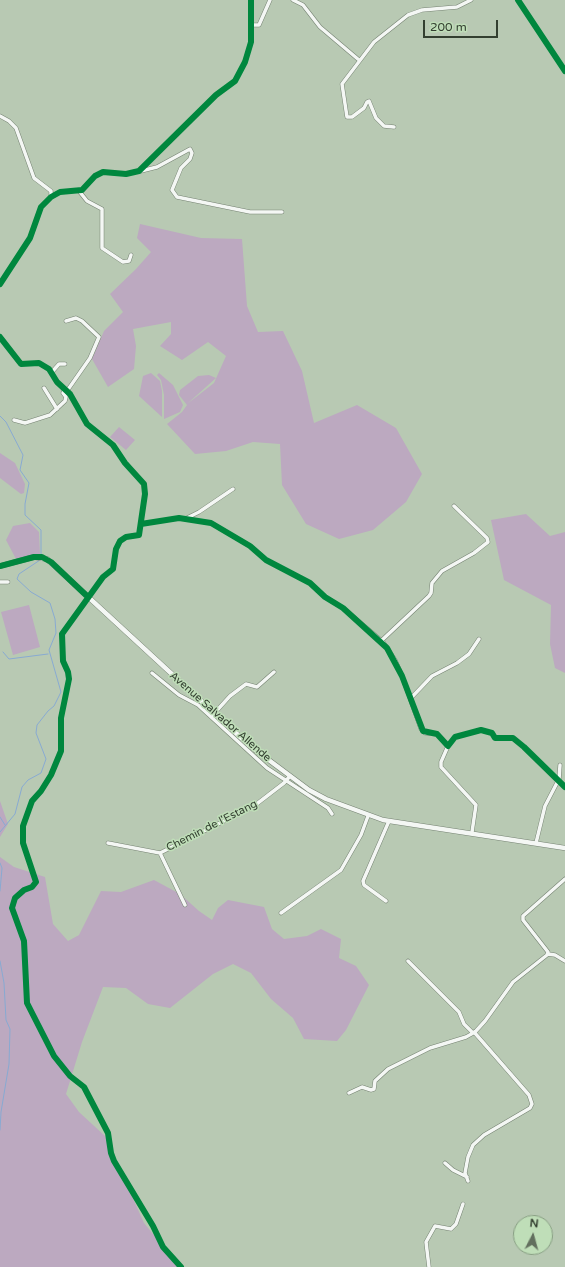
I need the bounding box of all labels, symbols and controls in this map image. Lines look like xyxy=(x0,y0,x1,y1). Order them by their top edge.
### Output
scale bar xyxy=(425,12,500,38)
text: 200 m xyxy=(430,20,467,34)
street label: Avenue Salvador Allende xyxy=(167,669,273,765)
street label: Chemin de l'Estang xyxy=(164,797,260,855)
north arrow xyxy=(513,1215,553,1255)
text: N xyxy=(529,1217,539,1230)

